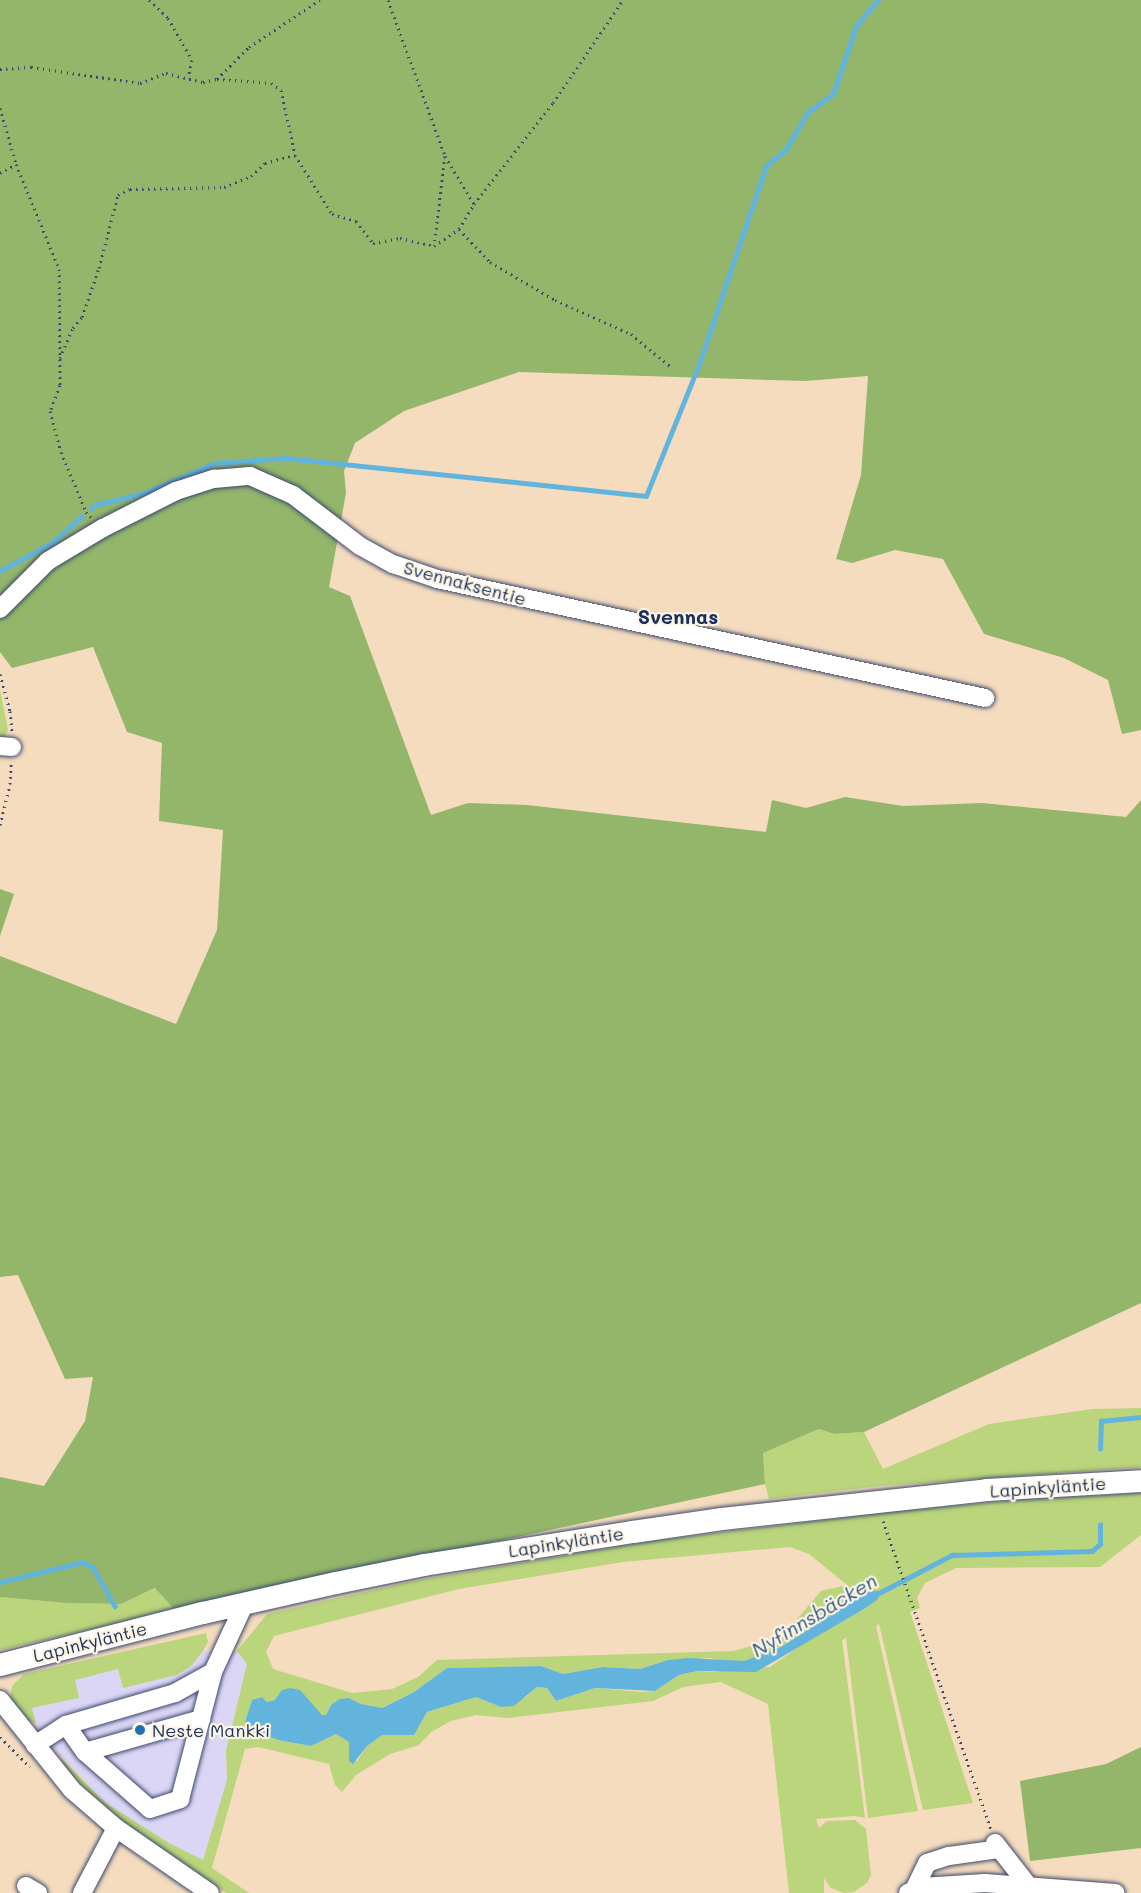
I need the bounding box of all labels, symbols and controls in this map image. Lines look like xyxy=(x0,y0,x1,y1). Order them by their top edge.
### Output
street label: Svennaksentie xyxy=(401,556,529,610)
district label: Svennas xyxy=(638,604,718,628)
street label: Lapinkyläntie xyxy=(989,1472,1107,1502)
street label: Lapinkyläntie xyxy=(507,1522,625,1562)
water label: Nyfinnsbäcken xyxy=(747,1568,881,1662)
street label: Lapinkyläntie xyxy=(31,1617,149,1667)
place label: Neste Mankki xyxy=(152,1719,270,1741)
marker: Neste Mankki xyxy=(133,1723,147,1737)

